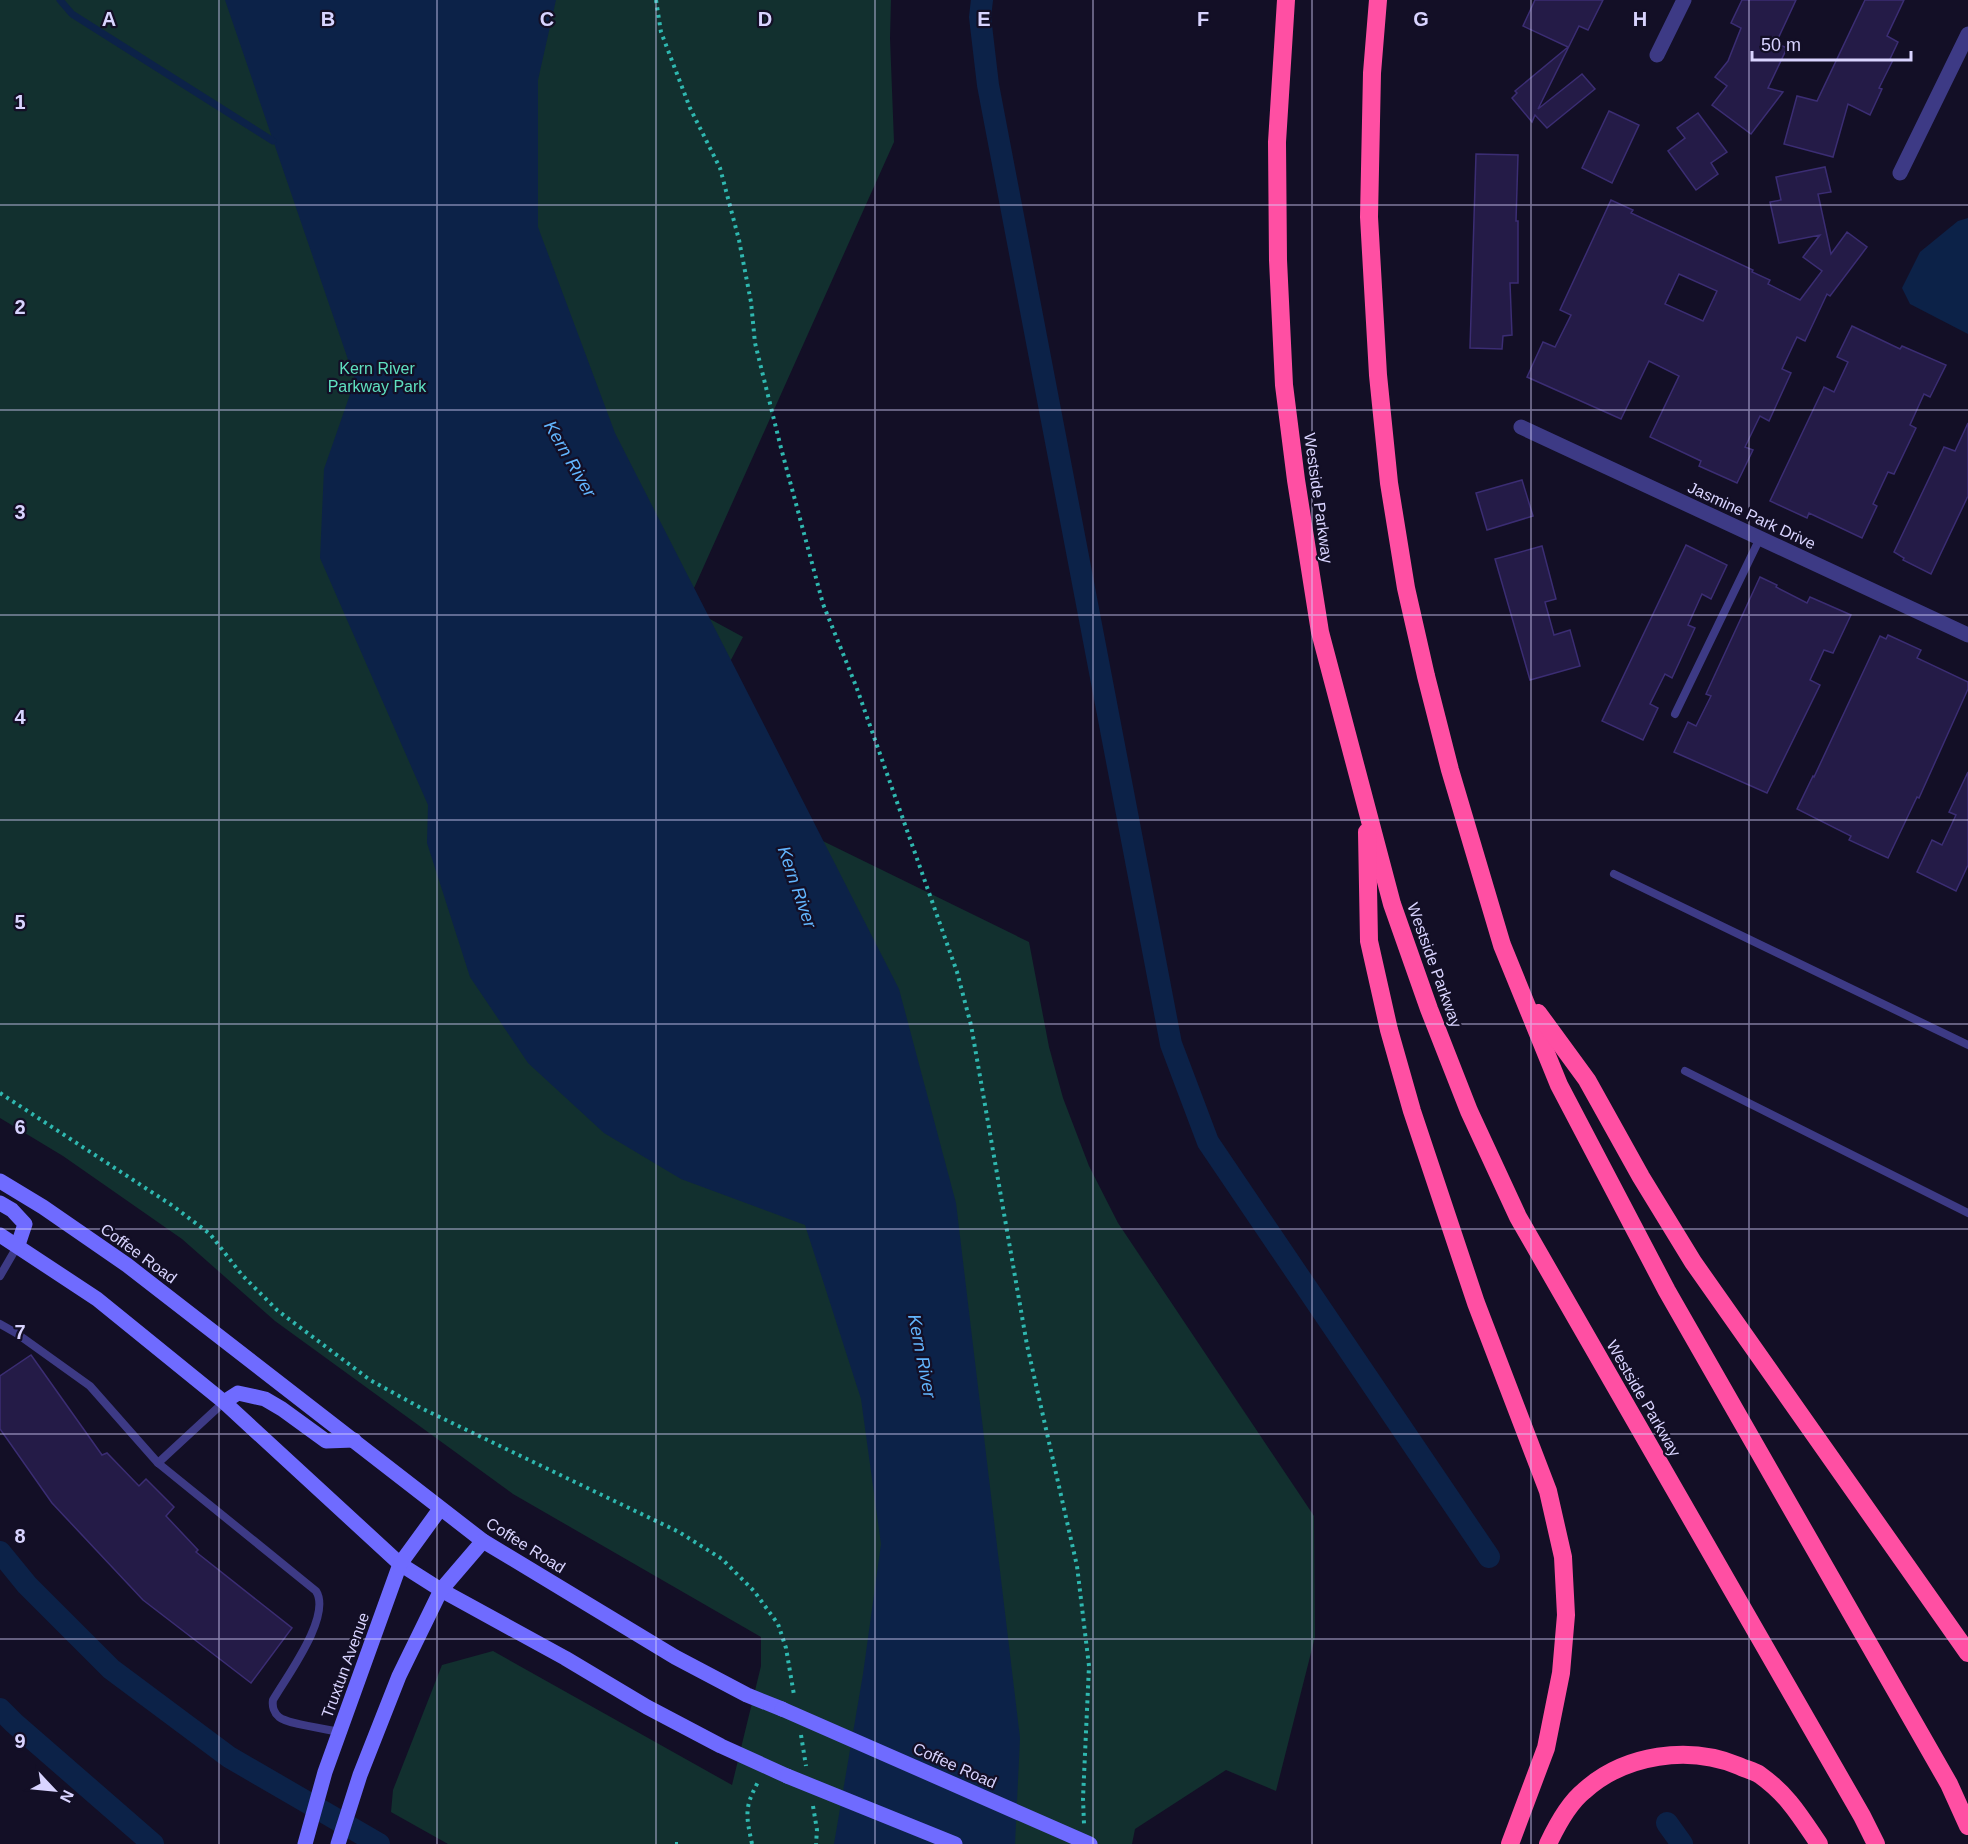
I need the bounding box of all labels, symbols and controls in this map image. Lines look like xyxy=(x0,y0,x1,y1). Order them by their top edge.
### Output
text: A xyxy=(102,8,116,30)
text: B xyxy=(321,8,335,30)
text: C xyxy=(540,8,554,30)
text: D xyxy=(758,8,772,30)
text: E xyxy=(977,8,991,30)
text: F xyxy=(1197,8,1209,30)
text: G xyxy=(1413,8,1429,30)
text: H xyxy=(1633,8,1647,30)
scale bar xyxy=(1752,24,1911,62)
text: 50 m xyxy=(1761,35,1801,55)
text: 1 xyxy=(14,91,26,113)
text: 2 xyxy=(14,296,26,318)
park label: Kern River Parkway Park xyxy=(328,360,427,395)
water label: Kern River xyxy=(540,417,600,502)
street label: Westside Parkway xyxy=(1301,432,1336,564)
street label: Jasmine Park Drive xyxy=(1685,478,1818,553)
text: 3 xyxy=(14,501,26,523)
text: 4 xyxy=(14,706,26,728)
water label: Kern River xyxy=(774,844,821,931)
street label: Westside Parkway xyxy=(1404,901,1465,1030)
text: 5 xyxy=(14,911,26,933)
text: 6 xyxy=(14,1116,26,1138)
street label: Coffee Road xyxy=(97,1220,180,1287)
water label: Kern River xyxy=(904,1312,940,1401)
text: 7 xyxy=(14,1321,26,1343)
street label: Westside Parkway xyxy=(1603,1337,1684,1459)
street label: Coffee Road xyxy=(483,1514,568,1576)
text: 8 xyxy=(14,1525,26,1547)
street label: Truxtun Avenue xyxy=(318,1610,373,1720)
text: 9 xyxy=(14,1730,26,1752)
street label: Coffee Road xyxy=(910,1739,999,1791)
north arrow xyxy=(24,1760,84,1820)
text: N xyxy=(57,1787,77,1805)

